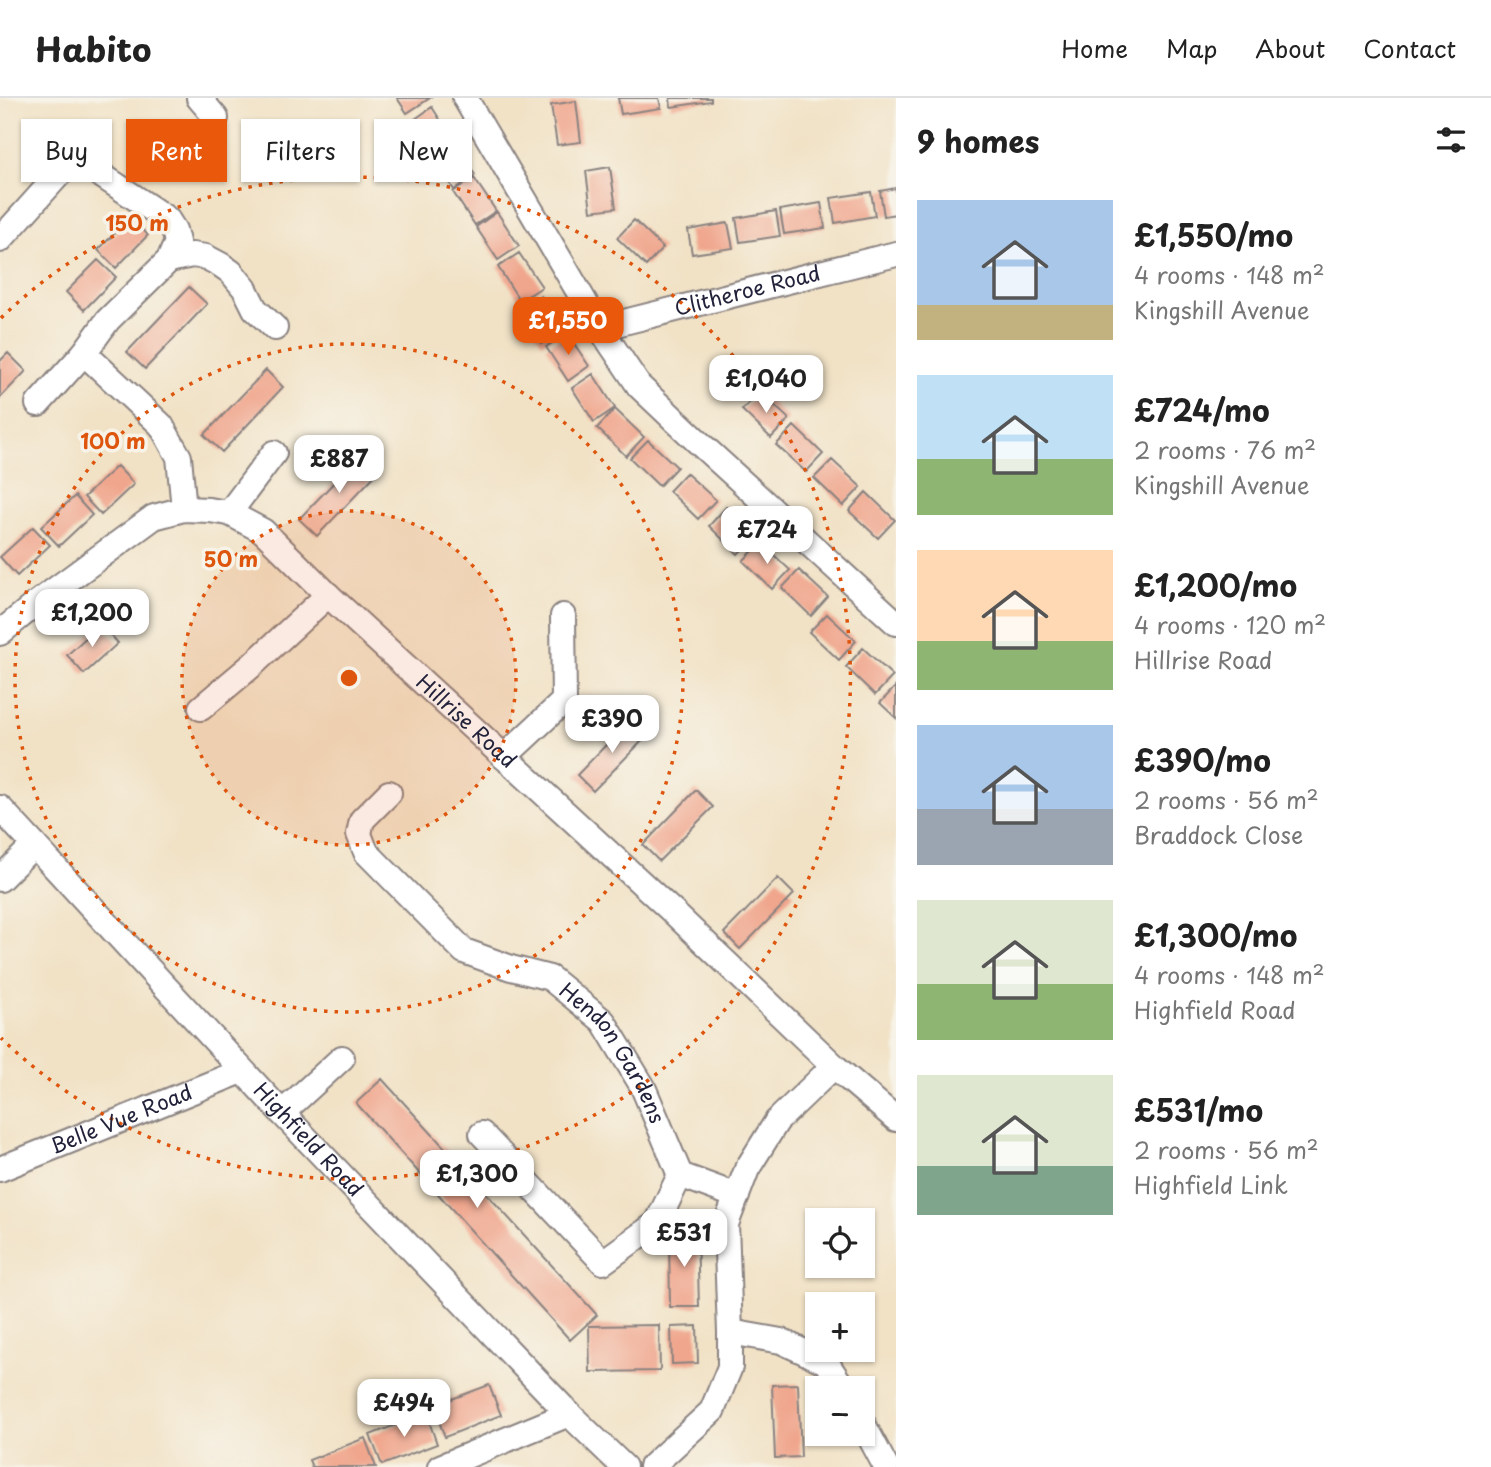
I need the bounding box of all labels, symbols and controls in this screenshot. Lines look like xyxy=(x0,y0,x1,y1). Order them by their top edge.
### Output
text: Habito xyxy=(35,23,151,73)
text: Home xyxy=(1061,30,1128,66)
text: Map xyxy=(1166,30,1217,66)
text: About xyxy=(1255,30,1325,66)
text: Contact xyxy=(1363,30,1456,66)
text: 9 homes xyxy=(917,118,1039,163)
chip: Buy xyxy=(21,119,112,182)
chip: Rent xyxy=(126,119,227,182)
chip: Filters xyxy=(241,119,360,182)
chip: New xyxy=(374,119,472,182)
icon: filters xyxy=(1432,121,1470,159)
text: 150 m xyxy=(105,206,169,238)
text: £1,550/mo xyxy=(1134,212,1293,257)
icon: home xyxy=(973,228,1057,312)
street label: Clitheroe Road xyxy=(671,256,823,323)
text: 4 rooms · 148 m² xyxy=(1134,257,1325,292)
text: Kingshill Avenue xyxy=(1134,292,1309,327)
pin: £1,550 xyxy=(511,298,625,357)
text: £1,550 xyxy=(529,302,607,337)
pin: £1,040 xyxy=(709,356,823,415)
text: £1,040 xyxy=(725,360,807,395)
text: £724/mo xyxy=(1134,387,1270,432)
icon: home xyxy=(973,403,1057,487)
text: 100 m xyxy=(80,424,146,456)
text: 2 rooms · 76 m² xyxy=(1134,432,1316,467)
pin: £887 xyxy=(298,436,380,495)
text: £887 xyxy=(310,440,368,475)
text: Kingshill Avenue xyxy=(1134,467,1309,502)
pin: £724 xyxy=(726,506,808,566)
text: £724 xyxy=(737,511,797,546)
text: 50 m xyxy=(204,542,258,574)
text: £1,200/mo xyxy=(1134,562,1297,607)
icon: home xyxy=(973,578,1057,662)
pin: £1,200 xyxy=(35,589,149,649)
text: £1,200 xyxy=(51,594,133,629)
text: 4 rooms · 120 m² xyxy=(1134,607,1326,642)
text: Hillrise Road xyxy=(1134,642,1273,677)
centre of rings xyxy=(337,666,361,690)
street label: Hillrise Road xyxy=(410,666,525,775)
pin: £390 xyxy=(571,696,653,755)
text: £390 xyxy=(581,700,643,735)
text: £390/mo xyxy=(1134,737,1271,782)
icon: home xyxy=(973,753,1057,837)
text: 2 rooms · 56 m² xyxy=(1134,782,1319,817)
text: Braddock Close xyxy=(1134,817,1303,852)
text: £1,300/mo xyxy=(1134,912,1297,957)
icon: home xyxy=(973,928,1057,1012)
text: 4 rooms · 148 m² xyxy=(1134,957,1325,992)
street label: Hendon Gardens xyxy=(553,974,674,1128)
text: Highfield Road xyxy=(1134,992,1296,1027)
street label: Highfield Road xyxy=(247,1074,372,1203)
street label: Belle Vue Road xyxy=(45,1075,197,1161)
text: £531/mo xyxy=(1134,1087,1263,1132)
icon: home xyxy=(973,1103,1057,1187)
text: 2 rooms · 56 m² xyxy=(1134,1132,1319,1167)
pin: £1,300 xyxy=(420,1150,534,1210)
text: £1,300 xyxy=(436,1155,518,1190)
text: Highfield Link xyxy=(1134,1167,1288,1202)
map controls xyxy=(805,1208,875,1446)
button: locate xyxy=(805,1208,875,1278)
pin: £531 xyxy=(643,1210,725,1269)
text: £531 xyxy=(656,1214,712,1249)
button: + xyxy=(805,1292,875,1362)
button: − xyxy=(805,1376,875,1446)
pin: £494 xyxy=(363,1380,445,1439)
text: £494 xyxy=(373,1384,435,1419)

